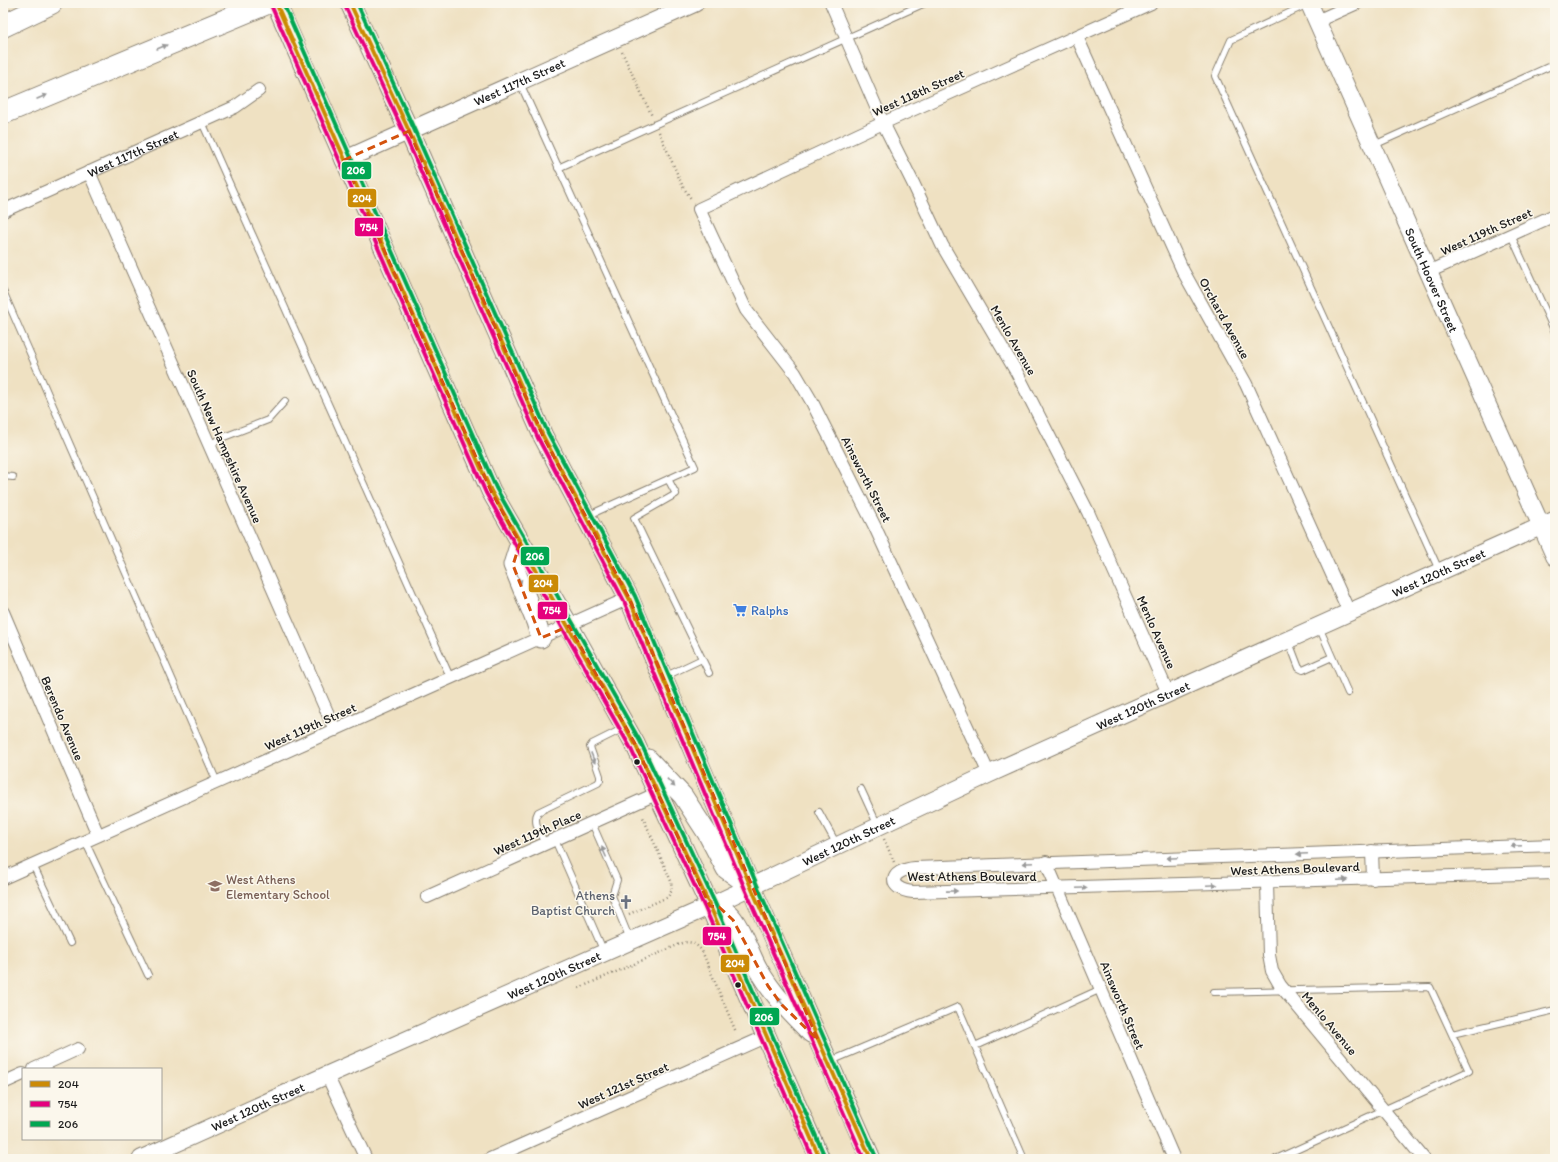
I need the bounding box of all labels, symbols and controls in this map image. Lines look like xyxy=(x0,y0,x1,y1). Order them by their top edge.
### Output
one-way arrow xyxy=(156,44,167,50)
street label: West 117th Street xyxy=(471,55,568,109)
street label: West 118th Street xyxy=(870,65,967,119)
one-way arrow xyxy=(36,94,47,100)
street label: West 117th Street xyxy=(85,126,181,180)
line badge: 206 xyxy=(341,161,372,180)
text: 206 xyxy=(347,164,365,177)
line badge: 204 xyxy=(347,188,377,208)
text: 204 xyxy=(352,192,372,205)
street label: West 119th Street xyxy=(1438,204,1534,258)
line badge: 754 xyxy=(354,217,384,237)
text: 754 xyxy=(359,221,378,234)
street label: South Hoover Street xyxy=(1402,225,1461,335)
street label: Orchard Avenue xyxy=(1196,275,1253,361)
street label: Menlo Avenue xyxy=(987,303,1040,378)
street label: South New Hampshire Avenue xyxy=(184,367,265,526)
street label: Ainsworth Street xyxy=(838,434,895,525)
street label: West 120th Street xyxy=(1390,545,1488,600)
line badge: 206 xyxy=(520,546,550,566)
text: 206 xyxy=(526,550,544,563)
one-way arrow xyxy=(516,574,522,586)
line badge: 204 xyxy=(528,574,559,593)
text: 204 xyxy=(533,577,553,590)
street label: Menlo Avenue xyxy=(1134,593,1179,671)
line badge: 754 xyxy=(537,601,568,620)
supermarket icon: Ralphs xyxy=(732,602,748,618)
place label: Ralphs xyxy=(751,603,789,618)
text: 754 xyxy=(542,604,561,617)
street label: Berendo Avenue xyxy=(38,674,87,763)
street label: West 120th Street xyxy=(1094,678,1192,733)
street label: West 119th Street xyxy=(262,699,358,753)
one-way arrow xyxy=(591,753,597,765)
unlabelled marker xyxy=(632,757,642,767)
one-way arrow xyxy=(666,778,676,788)
street label: West 119th Place xyxy=(491,806,583,858)
street label: West 120th Street xyxy=(800,813,898,869)
one-way arrow xyxy=(1510,843,1522,850)
one-way arrow xyxy=(601,845,607,857)
one-way arrow xyxy=(1296,850,1308,857)
one-way arrow xyxy=(1165,855,1178,861)
street label: West Athens Boulevard xyxy=(1230,859,1360,878)
one-way arrow xyxy=(1021,860,1034,866)
street label: West Athens Boulevard xyxy=(907,869,1037,884)
place label: West Athens Elementary School xyxy=(226,872,330,902)
one-way arrow xyxy=(1336,877,1348,884)
school or university icon: West Athens Elementary School xyxy=(207,878,223,894)
one-way arrow xyxy=(1206,881,1218,888)
one-way arrow xyxy=(1076,885,1089,891)
place label: Athens Baptist Church xyxy=(531,888,615,918)
one-way arrow xyxy=(946,888,958,895)
church icon: Athens Baptist Church xyxy=(618,894,634,910)
line badge: 754 xyxy=(702,926,732,946)
text: 754 xyxy=(707,930,726,943)
street label: West 120th Street xyxy=(505,948,603,1003)
line badge: 204 xyxy=(720,954,750,973)
text: 204 xyxy=(725,957,745,970)
street label: Ainsworth Street xyxy=(1097,959,1148,1052)
unlabelled marker xyxy=(733,980,743,990)
street label: Menlo Avenue xyxy=(1299,989,1361,1058)
one-way arrow xyxy=(776,997,785,1008)
line badge: 206 xyxy=(749,1007,780,1026)
text: 206 xyxy=(755,1011,773,1024)
street label: West 121st Street xyxy=(576,1059,671,1112)
legend xyxy=(22,1068,162,1140)
text: 204 xyxy=(58,1077,79,1091)
street label: West 120th Street xyxy=(209,1079,307,1134)
text: 754 xyxy=(58,1097,77,1111)
text: 206 xyxy=(58,1117,78,1131)

